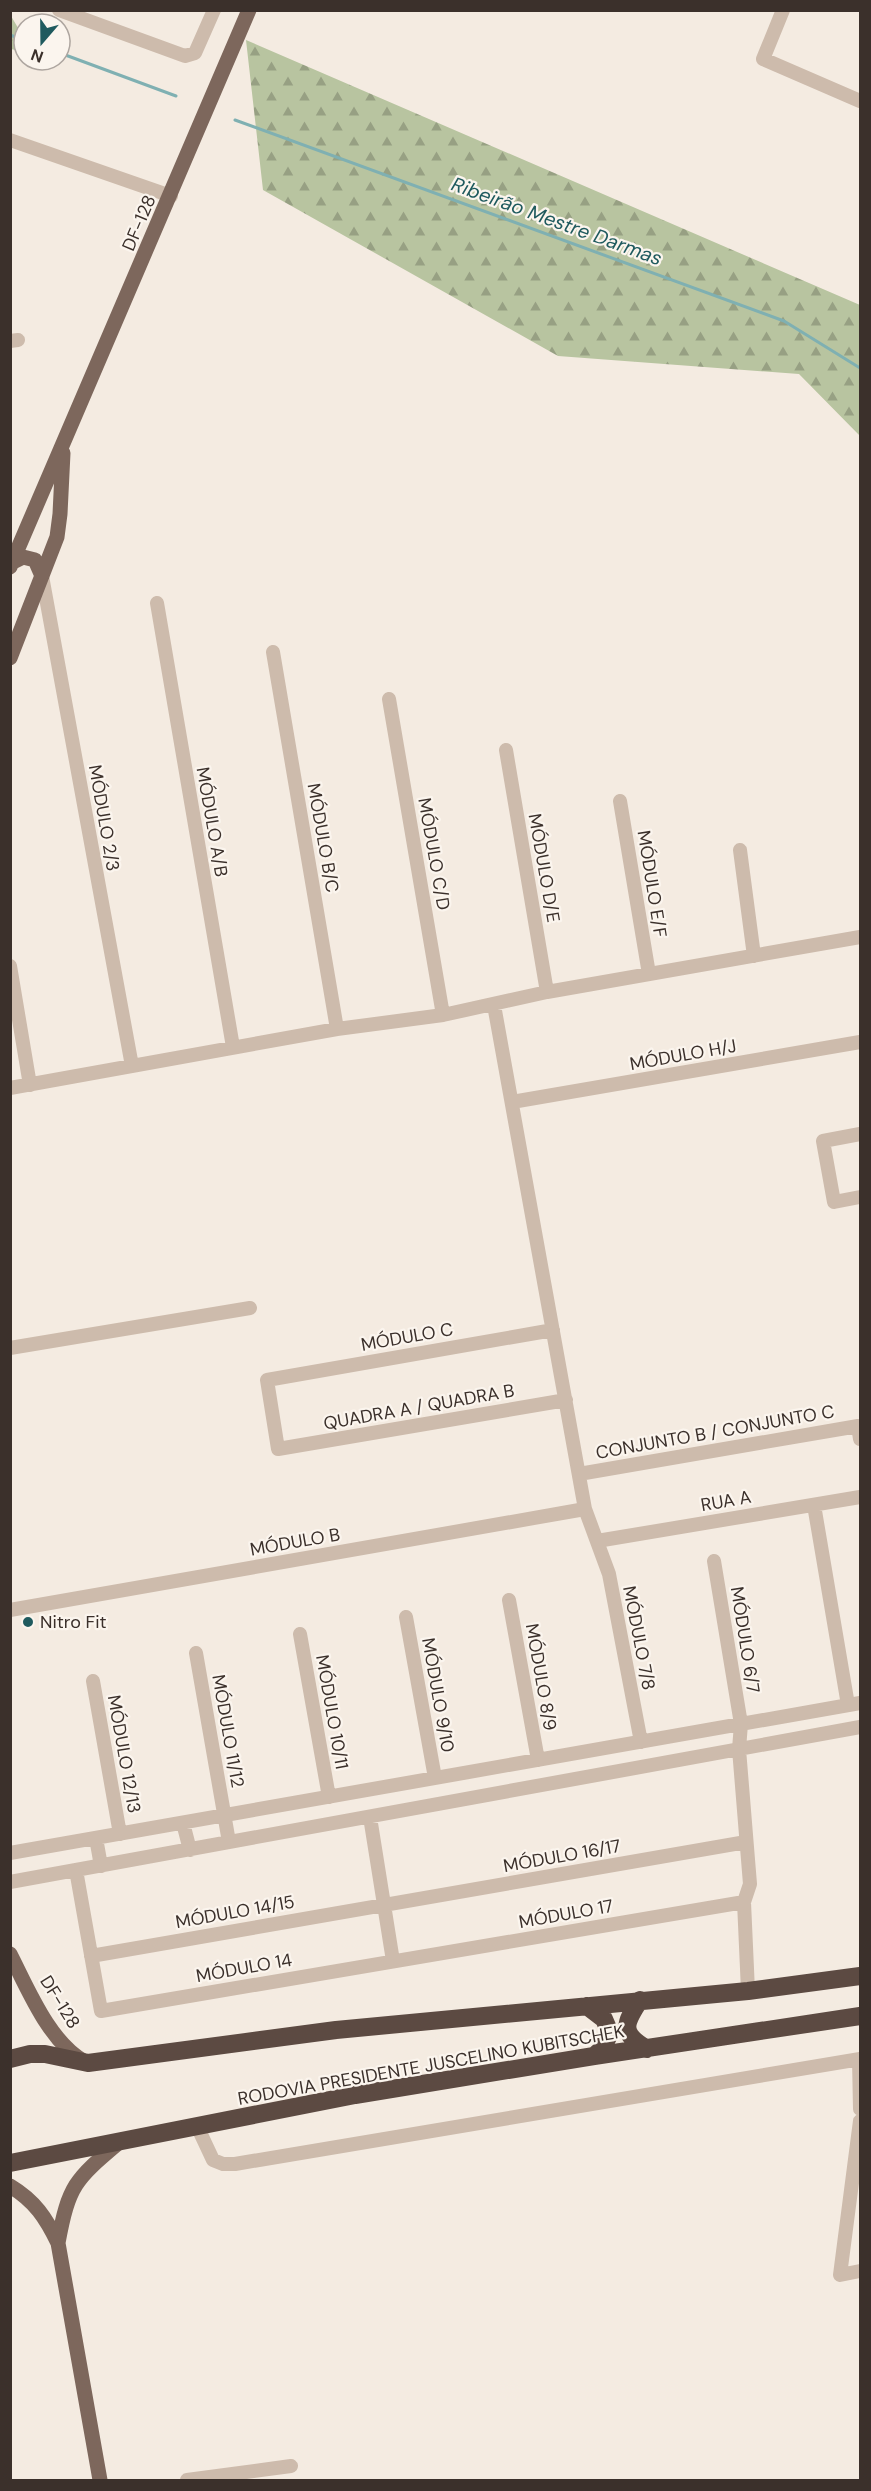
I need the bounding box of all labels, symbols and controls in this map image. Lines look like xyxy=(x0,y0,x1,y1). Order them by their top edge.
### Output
north arrow xyxy=(12,12,72,72)
text: N xyxy=(28,44,46,67)
water label: Ribeirão Mestre Darmas xyxy=(448,171,666,271)
street label: DF-128 xyxy=(117,191,161,255)
street label: MÓDULO 2/3 xyxy=(83,763,125,873)
street label: MÓDULO A/B xyxy=(191,765,233,879)
street label: MÓDULO B/C xyxy=(302,781,344,895)
street label: MÓDULO C/D xyxy=(412,796,456,912)
street label: MÓDULO D/E xyxy=(523,812,565,924)
street label: MÓDULO E/F xyxy=(632,829,672,940)
street label: MÓDULO H/J xyxy=(628,1034,738,1076)
street label: MÓDULO C xyxy=(359,1317,455,1357)
street label: QUADRA A / QUADRA B xyxy=(322,1378,516,1436)
street label: CONJUNTO B / CONJUNTO C xyxy=(594,1399,836,1465)
street label: RUA A xyxy=(699,1485,753,1517)
street label: MÓDULO B xyxy=(248,1522,342,1562)
street label: MÓDULO 7/8 xyxy=(617,1584,661,1692)
street label: MÓDULO 6/7 xyxy=(725,1585,765,1695)
place label: Nitro Fit xyxy=(40,1610,107,1634)
marker: Nitro Fit xyxy=(21,1615,35,1629)
street label: MÓDULO 8/9 xyxy=(520,1622,562,1732)
street label: MÓDULO 9/10 xyxy=(416,1636,460,1754)
street label: MÓDULO 10/11 xyxy=(310,1653,354,1771)
street label: MÓDULO 11/12 xyxy=(206,1673,250,1789)
street label: MÓDULO 12/13 xyxy=(102,1693,146,1815)
street label: MÓDULO 16/17 xyxy=(501,1834,623,1878)
street label: MÓDULO 14/15 xyxy=(174,1890,296,1934)
street label: MÓDULO 17 xyxy=(517,1894,615,1934)
street label: MÓDULO 14 xyxy=(194,1948,294,1988)
street label: DF-128 xyxy=(34,1971,86,2033)
street label: RODOVIA PRESIDENTE JUSCELINO KUBITSCHEK xyxy=(236,2019,627,2111)

